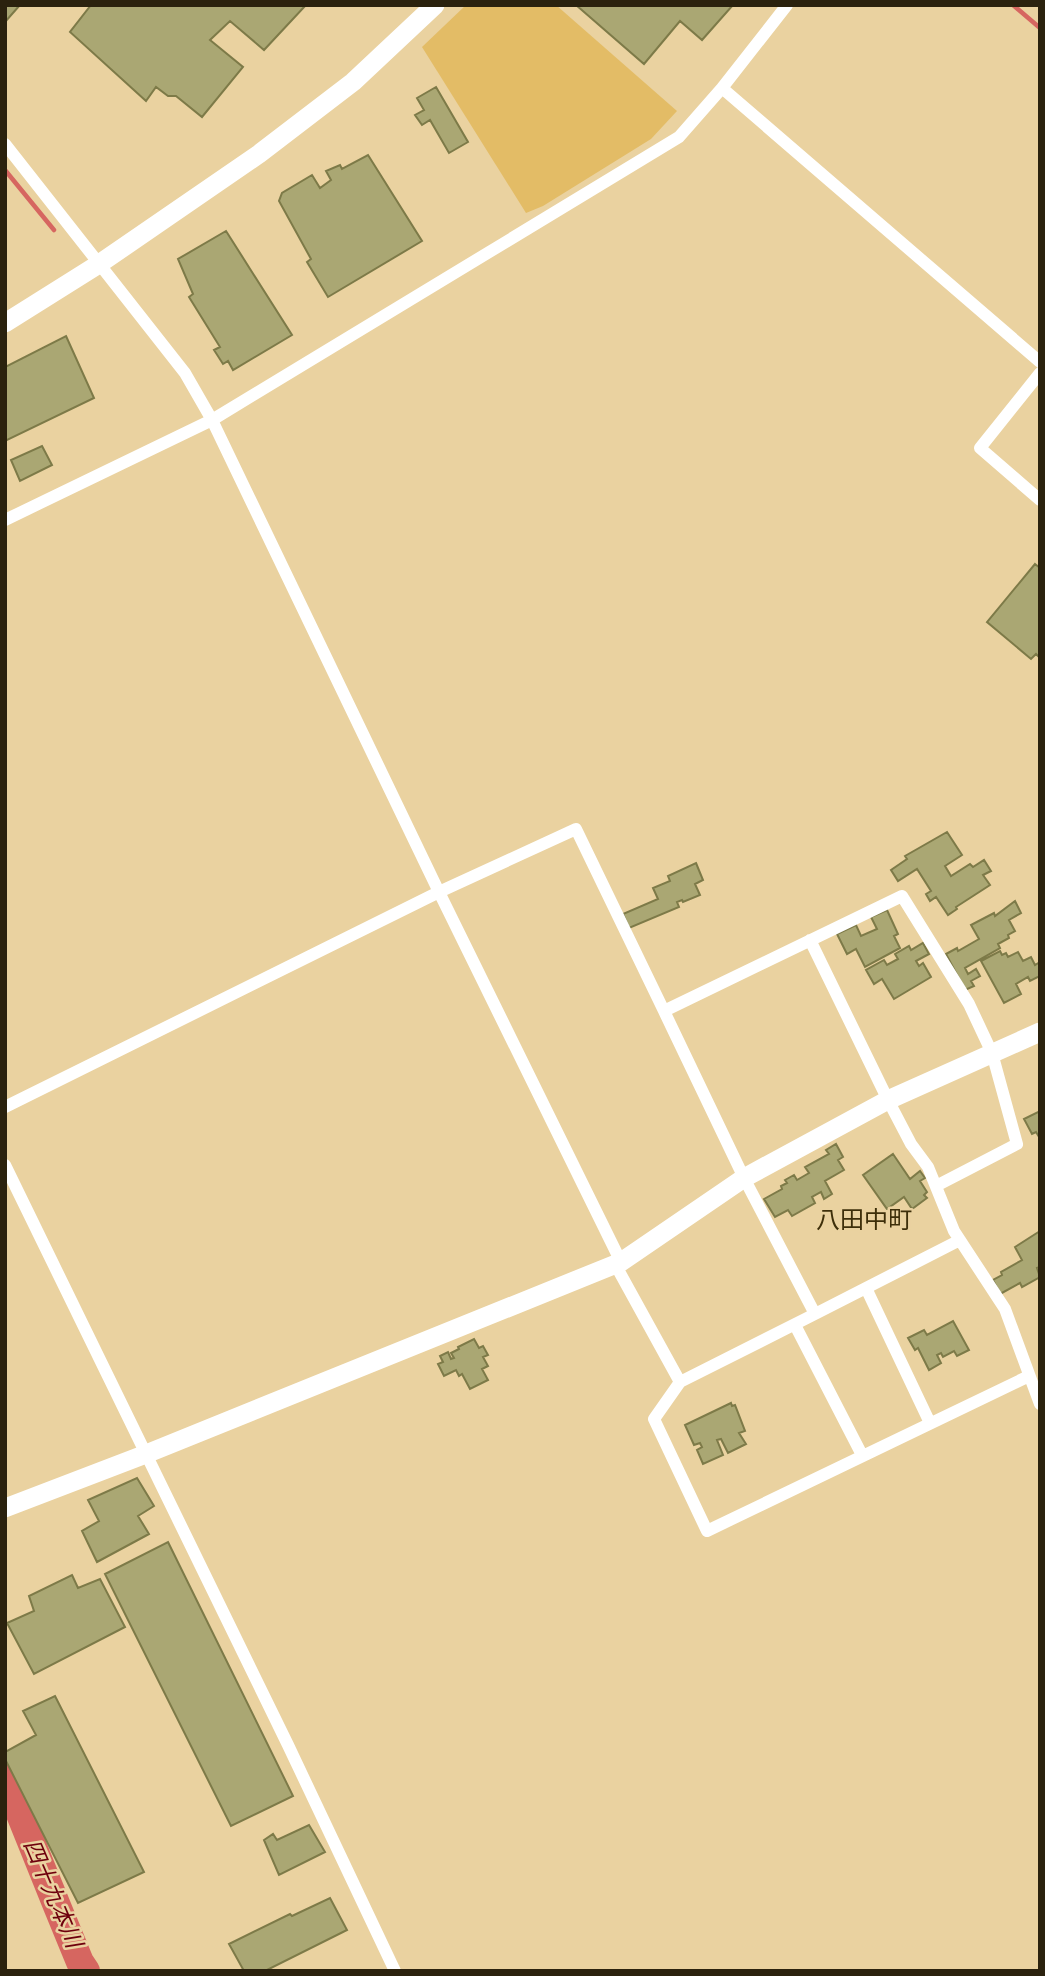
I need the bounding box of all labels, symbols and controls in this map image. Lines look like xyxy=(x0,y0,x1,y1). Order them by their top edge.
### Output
district label: 八田中町 xyxy=(816,1204,912,1233)
water label: 四十九本川 xyxy=(19,1835,91,1954)

